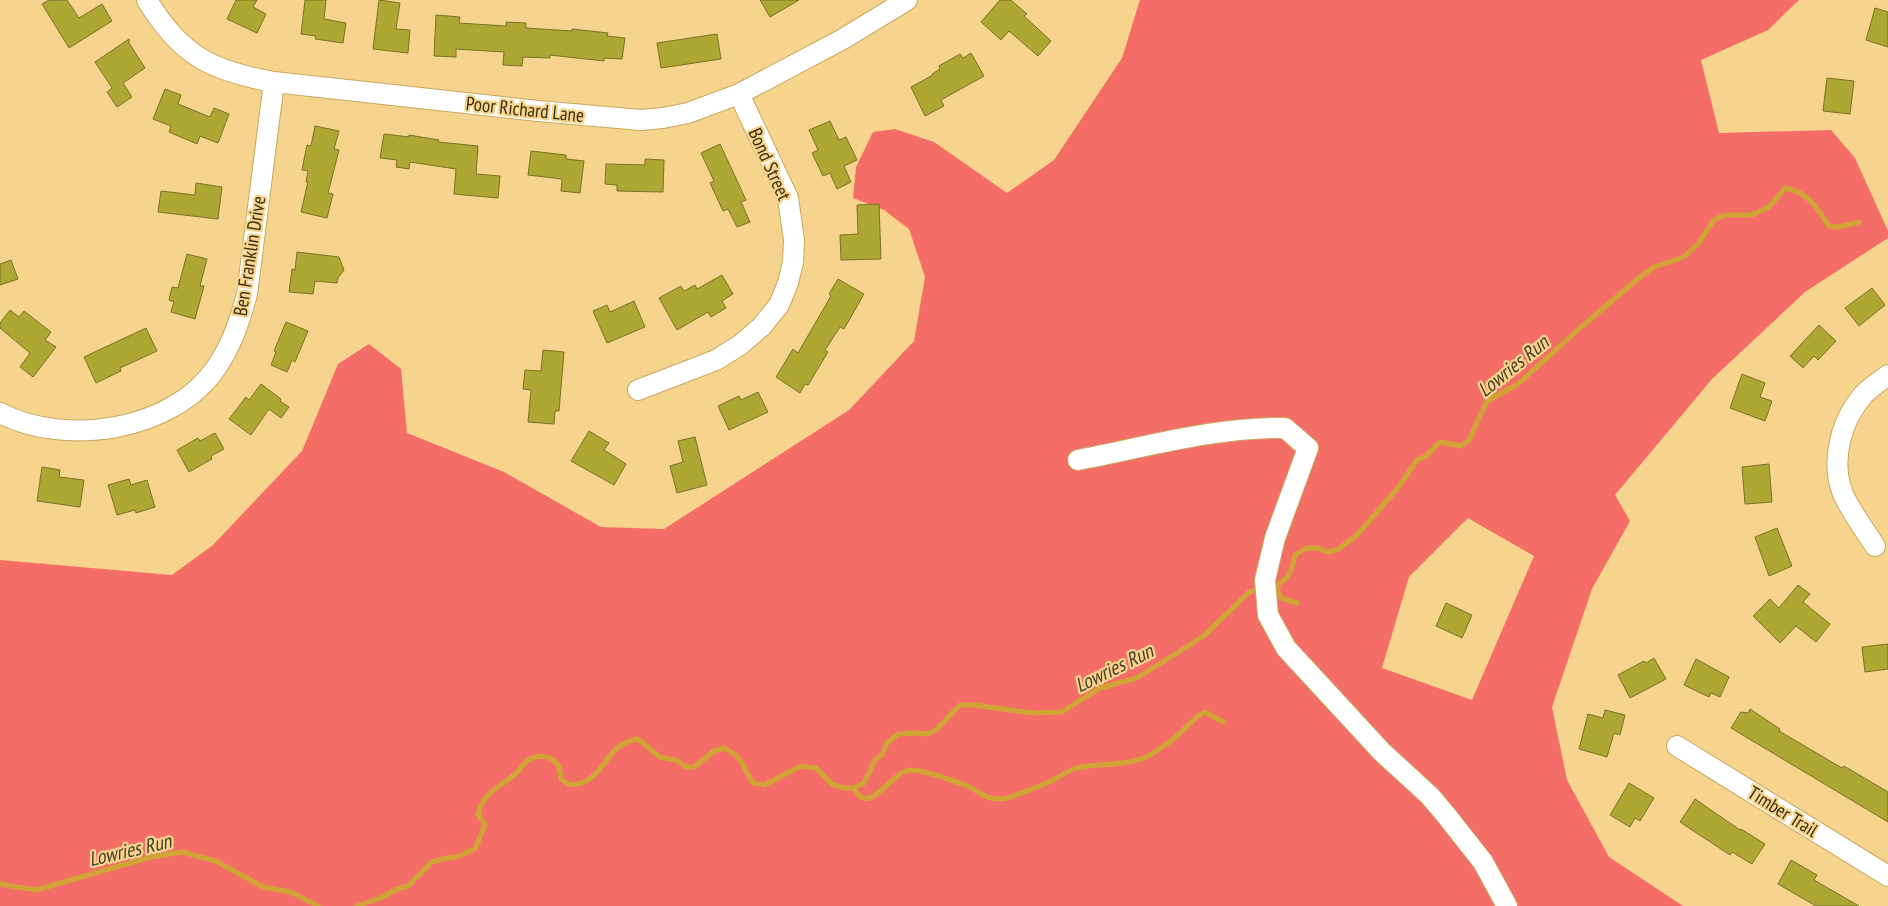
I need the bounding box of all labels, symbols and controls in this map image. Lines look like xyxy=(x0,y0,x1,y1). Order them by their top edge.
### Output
street label: Poor Richard Lane xyxy=(465,91,585,127)
street label: Bond Street xyxy=(743,124,797,205)
street label: Ben Franklin Drive xyxy=(228,194,270,318)
water label: Lowries Run xyxy=(1472,329,1555,402)
water label: Lowries Run xyxy=(1071,637,1158,698)
street label: Timber Trail xyxy=(1744,780,1823,842)
water label: Lowries Run xyxy=(86,828,175,872)

